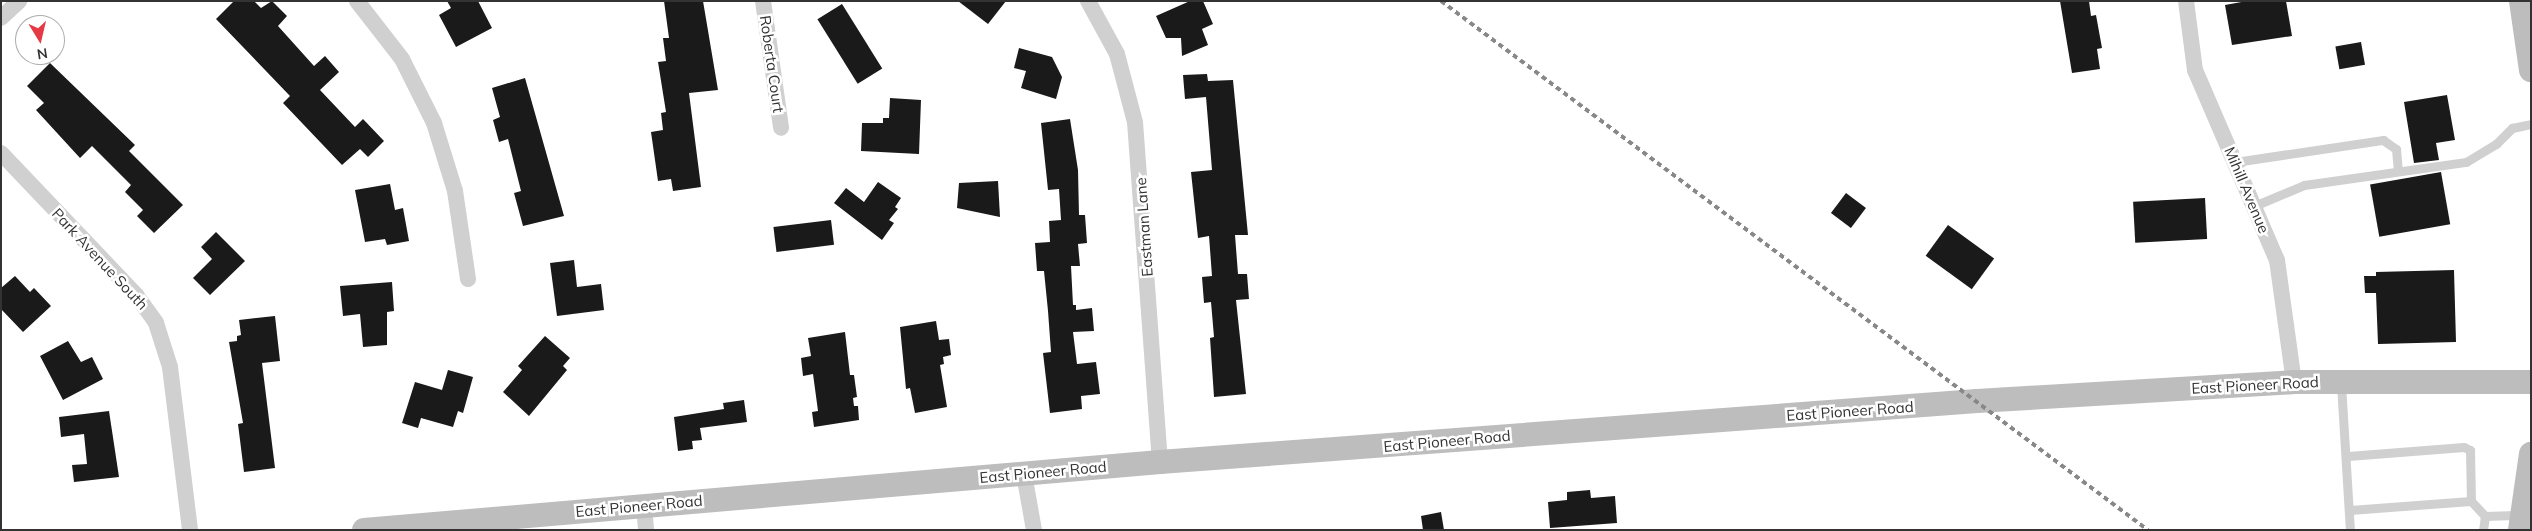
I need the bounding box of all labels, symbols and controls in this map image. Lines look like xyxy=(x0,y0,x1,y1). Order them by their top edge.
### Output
street label: Roberta Court xyxy=(756,14,788,114)
north arrow xyxy=(15,15,65,65)
text: N xyxy=(36,44,49,64)
street label: Mihill Avenue xyxy=(2221,144,2273,236)
street label: Eastman Lane xyxy=(1132,177,1156,277)
street label: Park Avenue South xyxy=(48,204,152,314)
street label: East Pioneer Road xyxy=(2191,373,2319,397)
street label: East Pioneer Road xyxy=(1786,398,1914,424)
street label: East Pioneer Road xyxy=(1383,426,1511,456)
street label: East Pioneer Road xyxy=(979,457,1107,487)
street label: East Pioneer Road xyxy=(575,491,703,521)

